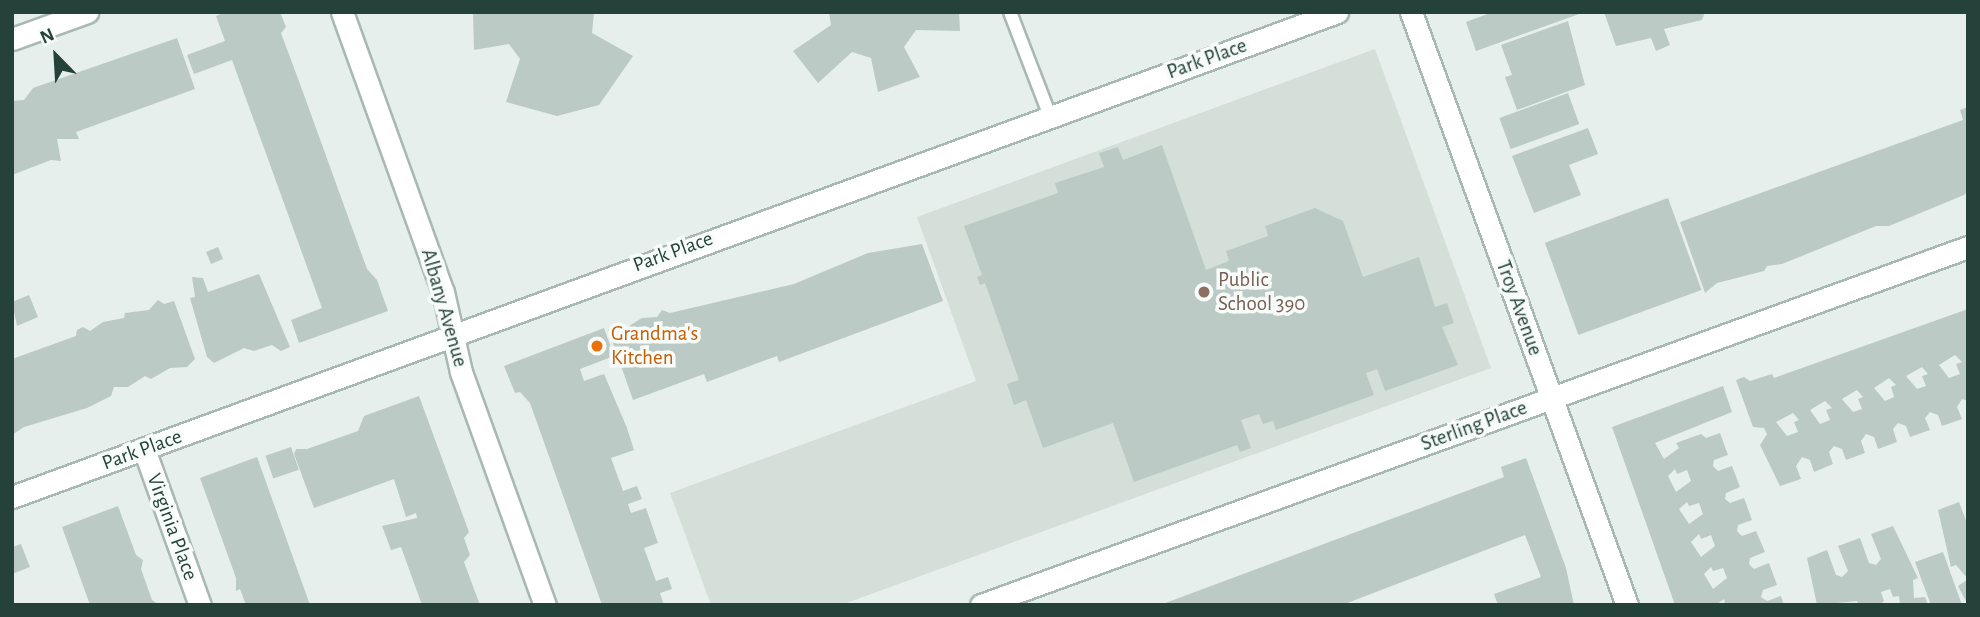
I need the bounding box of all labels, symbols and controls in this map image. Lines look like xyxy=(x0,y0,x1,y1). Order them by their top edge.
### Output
north arrow xyxy=(21,21,91,91)
text: N xyxy=(37,25,57,48)
street label: Park Place xyxy=(1164,33,1250,85)
street label: Park Place xyxy=(630,226,716,278)
street label: Albany Avenue xyxy=(415,246,473,370)
street label: Troy Avenue xyxy=(1490,257,1548,359)
place label: Public School 390 xyxy=(1218,267,1305,317)
marker: Public School 390 xyxy=(1196,284,1212,300)
place label: Grandma's Kitchen xyxy=(611,321,698,371)
marker: Grandma's Kitchen xyxy=(589,338,605,354)
street label: Sterling Place xyxy=(1417,395,1531,457)
street label: Park Place xyxy=(99,424,185,476)
street label: Virginia Place xyxy=(141,470,203,584)

